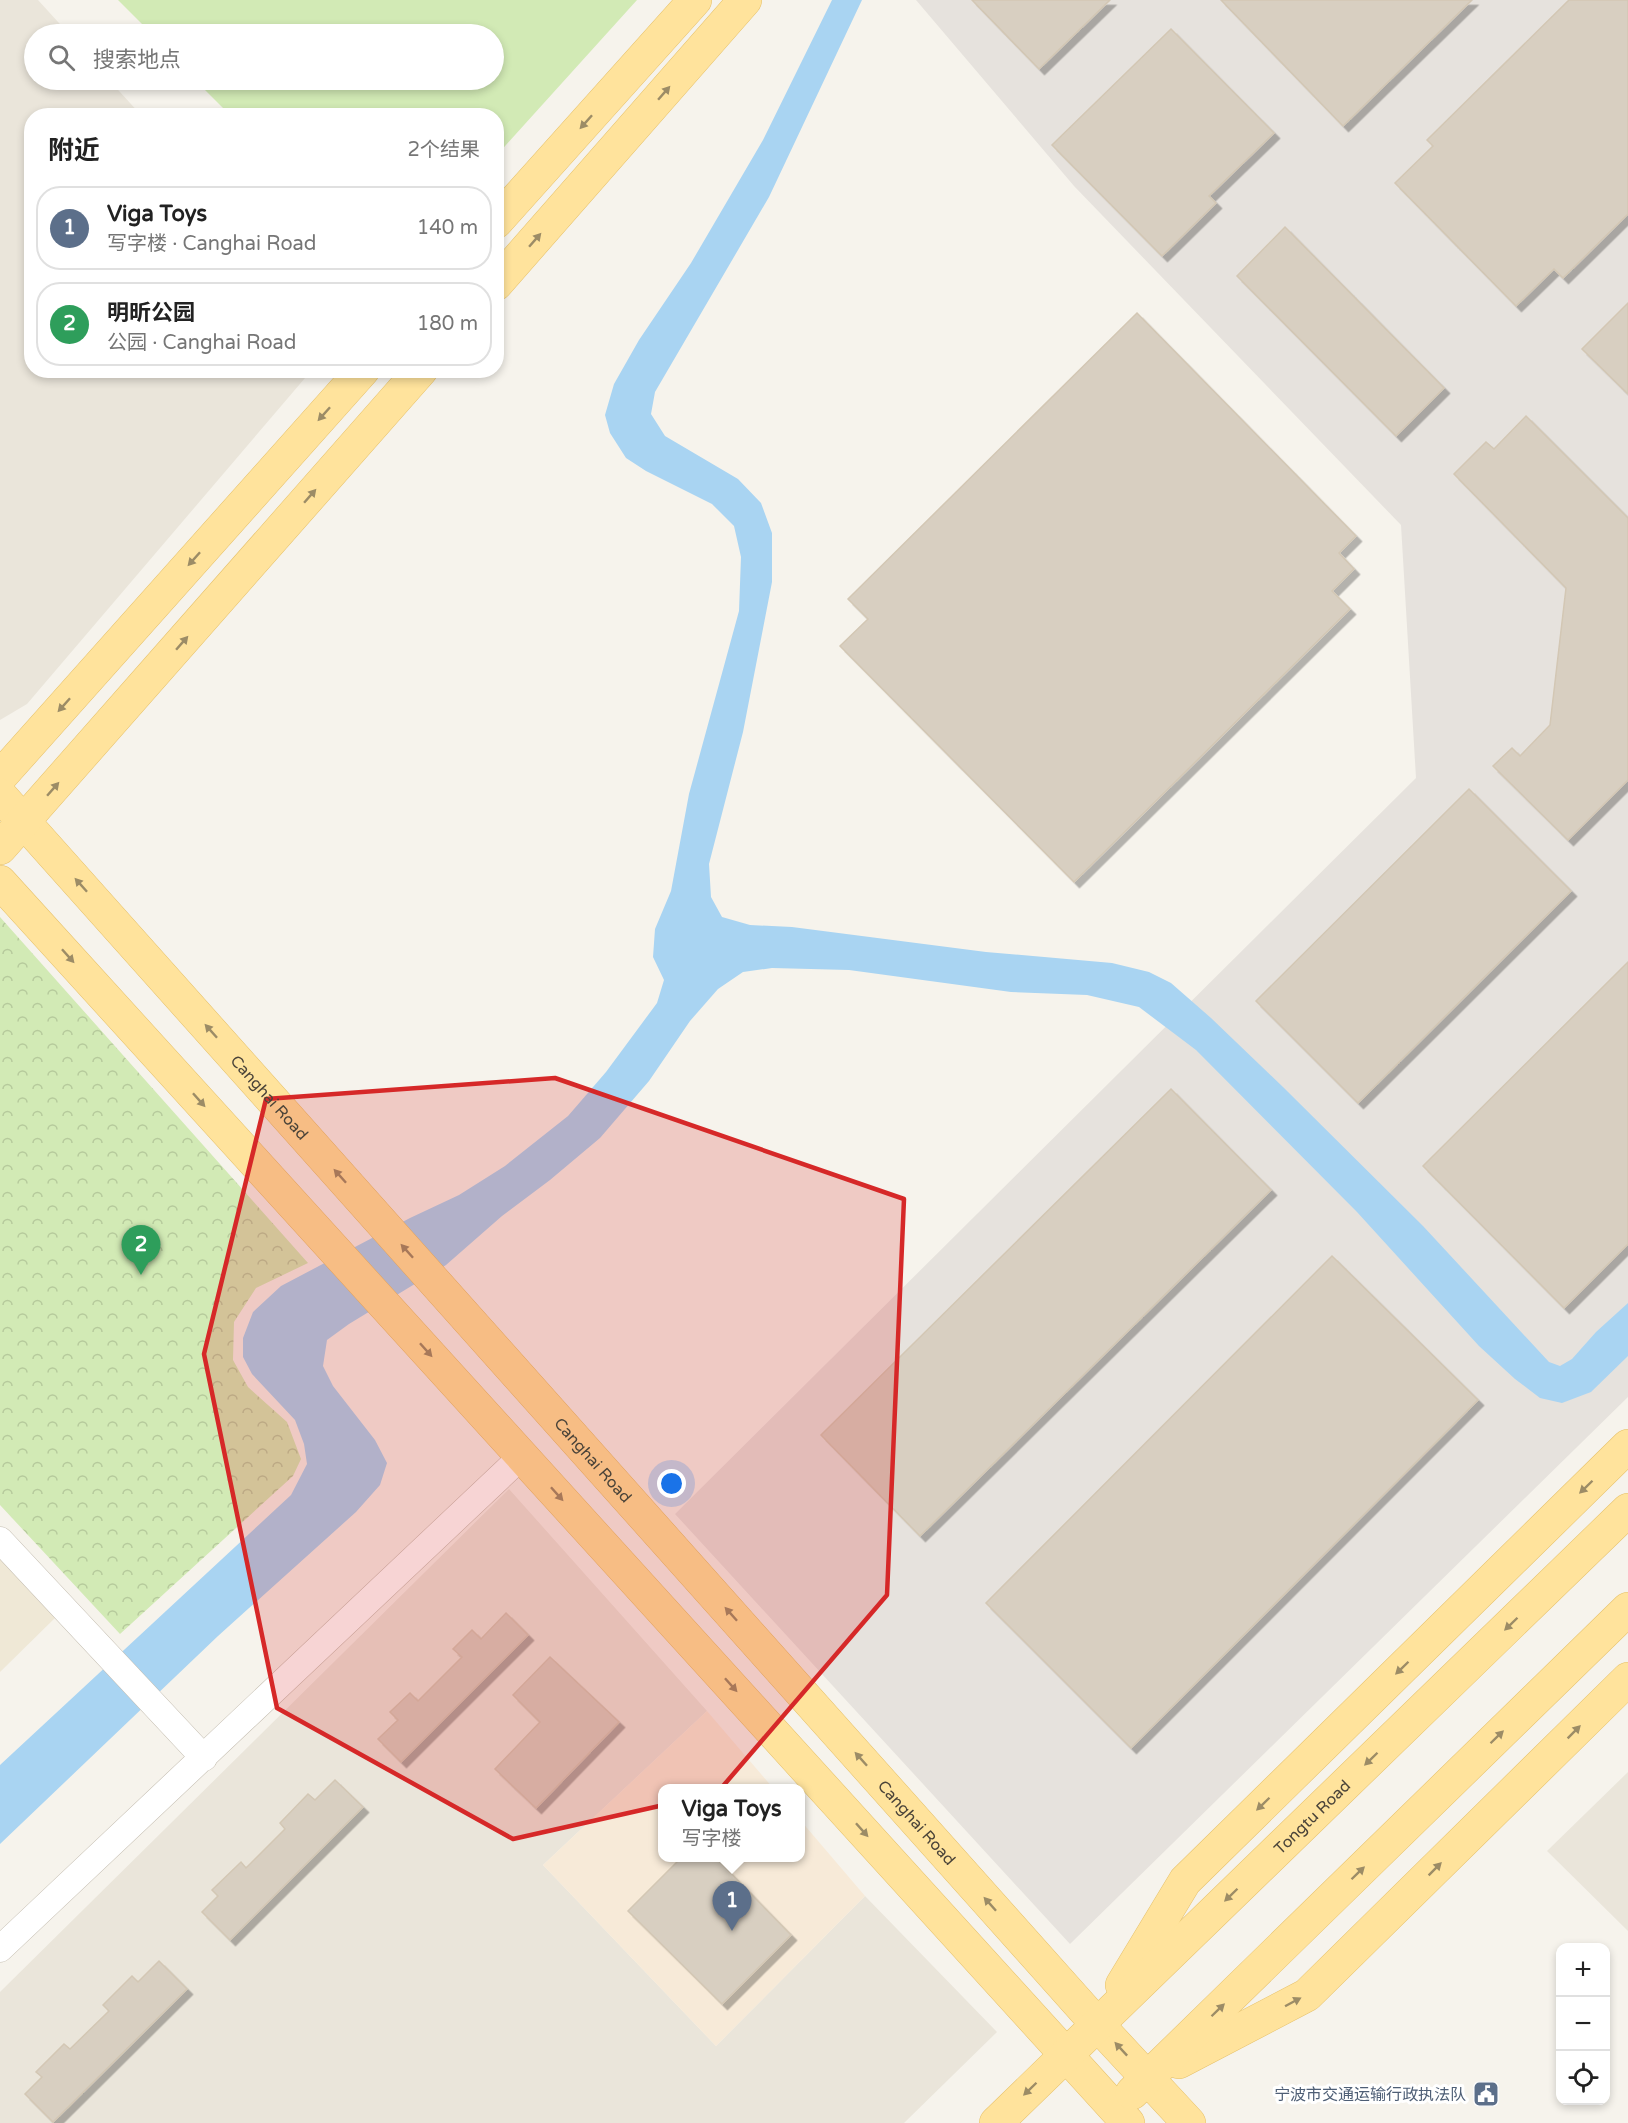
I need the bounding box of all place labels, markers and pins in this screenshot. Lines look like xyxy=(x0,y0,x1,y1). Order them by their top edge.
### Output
pin: 2 xyxy=(122,1226,160,1275)
pin: 1 xyxy=(712,1882,752,1931)
public building icon: 宁波市交通运输行政执法队 xyxy=(1471,2079,1501,2109)
place label: 宁波市交通运输行政执法队 xyxy=(1274,2085,1466,2105)

